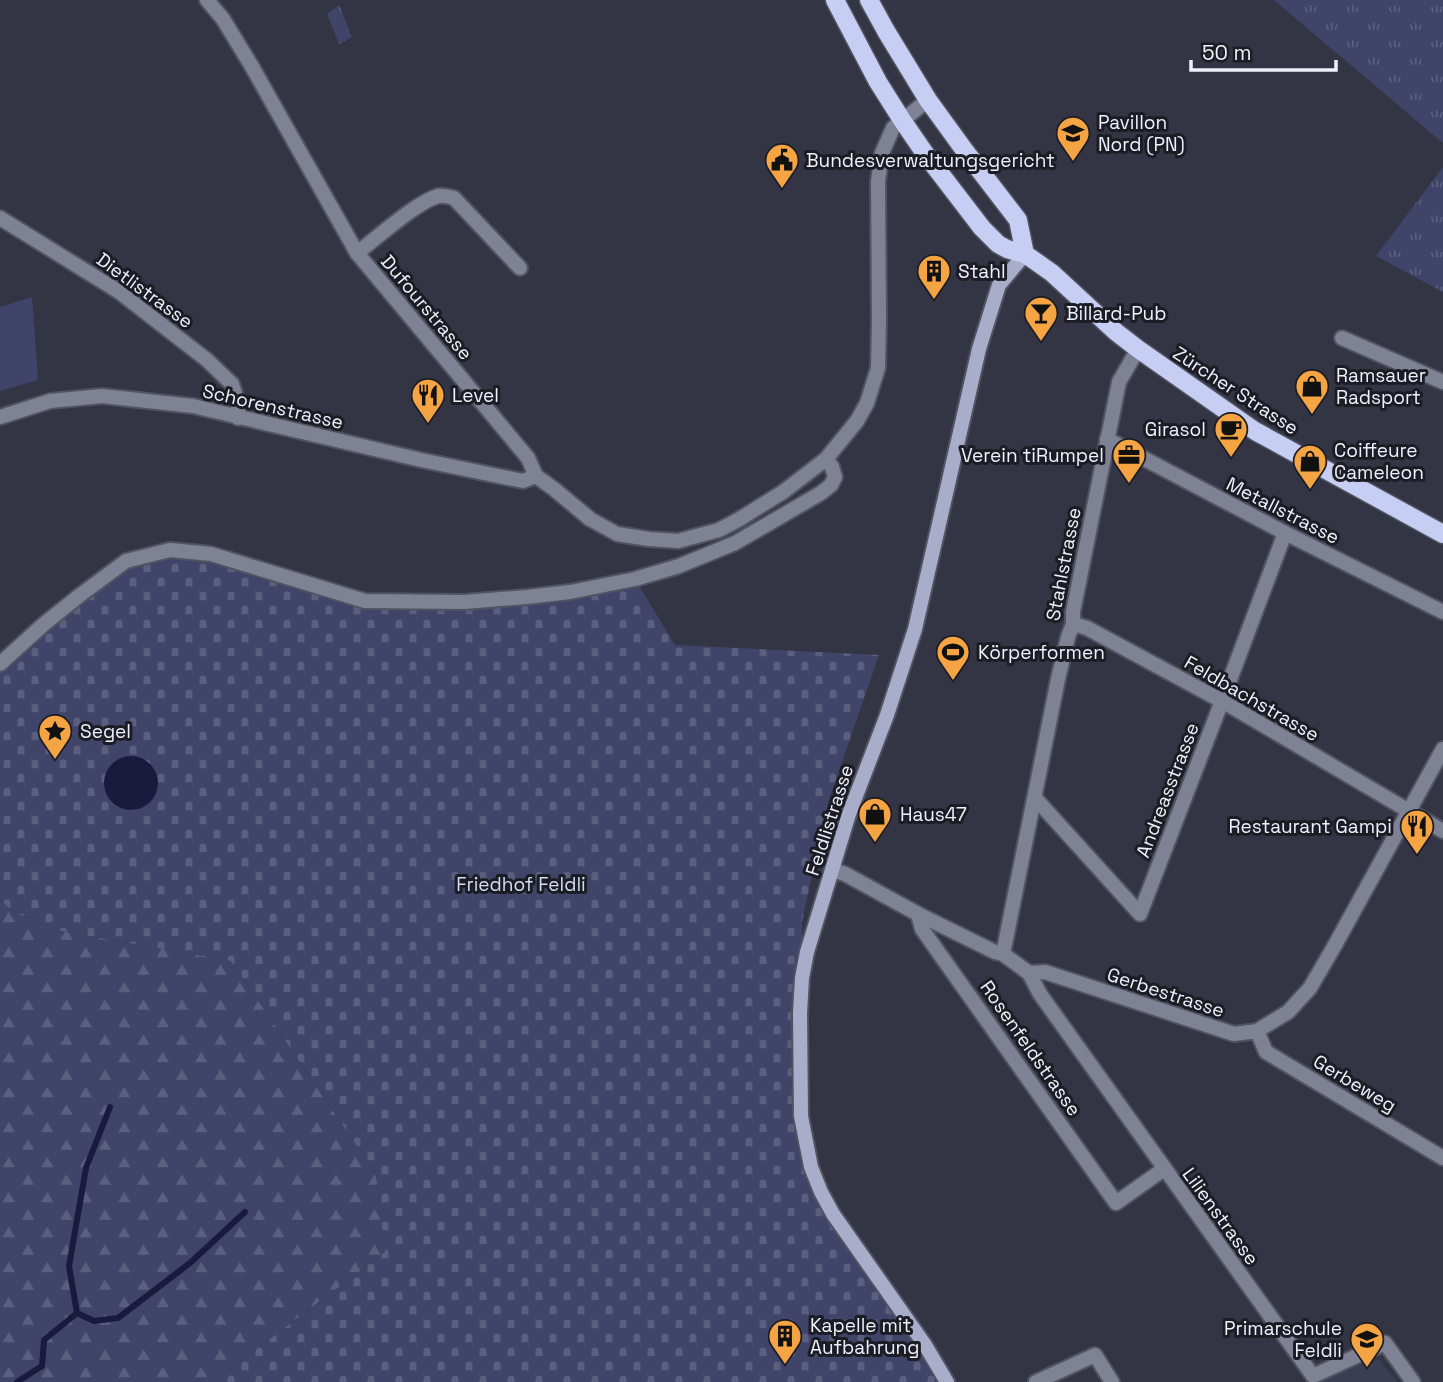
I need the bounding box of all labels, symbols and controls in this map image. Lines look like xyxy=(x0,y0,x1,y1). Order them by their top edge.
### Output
scale bar xyxy=(1191,28,1336,72)
text: 50 m xyxy=(1202,39,1252,66)
place label: Pavillon Nord (PN) xyxy=(1098,110,1185,157)
school or university icon: Pavillon Nord (PN) xyxy=(1054,114,1092,163)
public building icon: Bundesverwaltungsgericht xyxy=(763,141,801,190)
place label: Bundesverwaltungsgericht xyxy=(806,148,1055,173)
street label: Dietlistrasse xyxy=(91,247,198,334)
street label: Dufourstrasse xyxy=(375,249,478,365)
building icon: Stahl xyxy=(915,252,953,301)
place label: Stahl xyxy=(958,259,1006,284)
bar icon: Billard-Pub xyxy=(1022,294,1060,343)
place label: Billard-Pub xyxy=(1066,301,1166,326)
street label: Zürcher Strasse xyxy=(1168,340,1303,440)
place label: Ramsauer Radsport xyxy=(1336,363,1426,410)
shop icon: Ramsauer Radsport xyxy=(1293,367,1331,416)
restaurant icon: Level xyxy=(409,376,447,425)
street label: Schorenstrasse xyxy=(200,378,346,435)
place label: Level xyxy=(452,383,499,408)
cafe icon: Girasol xyxy=(1212,410,1250,459)
place label: Girasol xyxy=(1145,417,1206,442)
office icon: Verein tiRumpel xyxy=(1110,436,1148,485)
place label: Coiffeure Cameleon xyxy=(1334,438,1424,485)
shop icon: Coiffeure Cameleon xyxy=(1291,442,1329,491)
place label: Verein tiRumpel xyxy=(961,443,1104,468)
street label: Metallstrasse xyxy=(1222,471,1344,550)
street label: Stahlstrasse xyxy=(1040,505,1087,623)
sports icon: Körperformen xyxy=(934,633,972,682)
place label: Körperformen xyxy=(978,640,1105,665)
street label: Feldbachstrasse xyxy=(1180,650,1324,747)
place icon: Segel xyxy=(36,712,74,761)
place label: Segel xyxy=(80,719,131,744)
street label: Andreasstrasse xyxy=(1130,719,1205,861)
street label: Feldlistrasse xyxy=(800,762,859,879)
shop icon: Haus47 xyxy=(856,795,894,844)
place label: Haus47 xyxy=(900,802,967,827)
restaurant icon: Restaurant Gampi xyxy=(1398,807,1436,856)
place label: Restaurant Gampi xyxy=(1229,814,1392,839)
park label: Friedhof Feldli xyxy=(456,872,586,897)
street label: Gerbestrasse xyxy=(1104,962,1228,1023)
street label: Rosenfeldstrasse xyxy=(974,976,1087,1121)
street label: Gerbeweg xyxy=(1309,1049,1401,1118)
street label: Lilienstrasse xyxy=(1177,1163,1264,1270)
place label: Kapelle mit Aufbahrung xyxy=(810,1313,919,1360)
place label: Primarschule Feldli xyxy=(1224,1316,1342,1363)
building icon: Kapelle mit Aufbahrung xyxy=(766,1317,804,1366)
school or university icon: Primarschule Feldli xyxy=(1348,1320,1386,1369)

